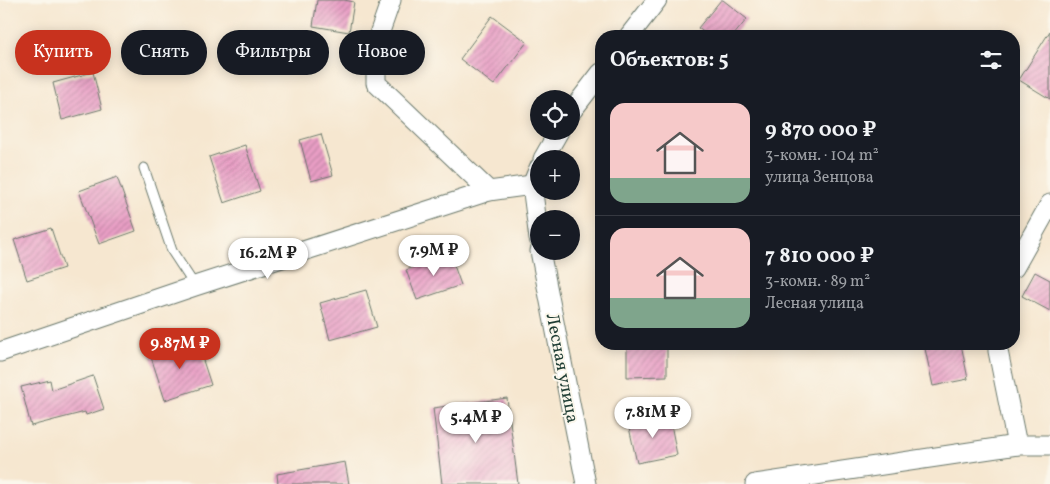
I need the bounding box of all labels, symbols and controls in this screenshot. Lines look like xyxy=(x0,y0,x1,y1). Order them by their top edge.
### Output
chip: Купить xyxy=(15,30,111,75)
chip: Снять xyxy=(121,30,207,75)
chip: Фильтры xyxy=(217,30,329,75)
chip: Новое xyxy=(339,30,425,75)
text: Объектов: 5 xyxy=(610,46,729,75)
icon: filters xyxy=(977,46,1005,74)
map controls xyxy=(530,90,580,260)
button: locate xyxy=(530,90,580,140)
text: 9 870 000 ₽ xyxy=(765,116,877,145)
icon: home xyxy=(650,123,710,183)
text: 3-комн. · 104 m² xyxy=(765,145,879,167)
button: + xyxy=(530,150,580,200)
text: улица Зенцова xyxy=(765,167,874,189)
button: − xyxy=(530,210,580,260)
pin: 7.9M ₽ xyxy=(393,234,475,277)
pin: 16.2M ₽ xyxy=(222,238,314,280)
text: 7.9M ₽ xyxy=(409,240,459,262)
text: 7 810 000 ₽ xyxy=(765,242,874,271)
text: 16.2M ₽ xyxy=(239,243,297,265)
icon: home xyxy=(650,248,710,308)
text: 3-комн. · 89 m² xyxy=(765,271,870,293)
text: Лесная улица xyxy=(765,293,864,315)
street label: Лесная улица xyxy=(539,311,584,425)
pin: 9.87M ₽ xyxy=(134,328,226,370)
text: 9.87M ₽ xyxy=(150,333,210,355)
pin: 7.81M ₽ xyxy=(607,396,699,439)
pin: 5.4M ₽ xyxy=(435,402,517,444)
text: 7.81M ₽ xyxy=(625,402,681,424)
text: 5.4M ₽ xyxy=(450,407,502,429)

